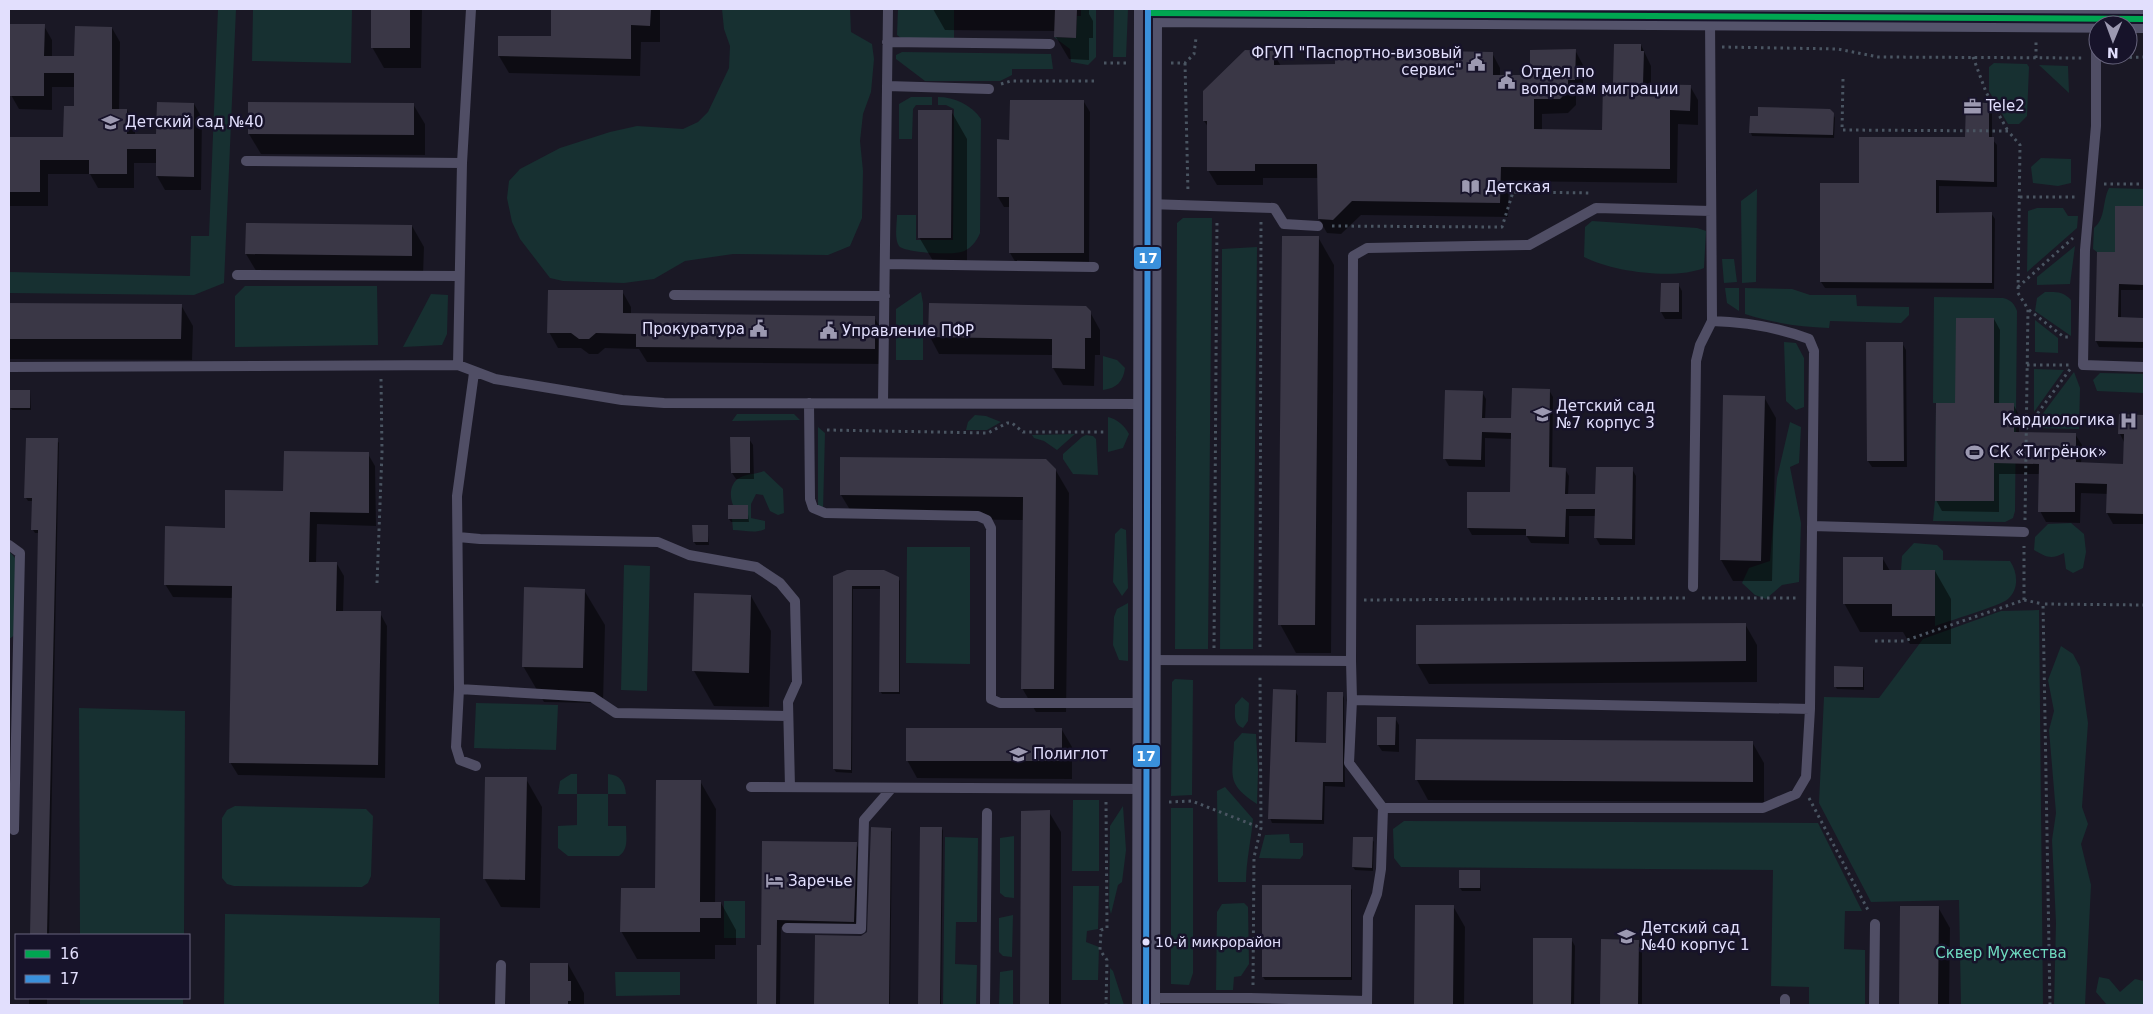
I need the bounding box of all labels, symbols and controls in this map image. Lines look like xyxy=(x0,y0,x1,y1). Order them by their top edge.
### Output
north arrow xyxy=(2088,15,2138,65)
place label: ФГУП "Паспортно-визовый сервис" xyxy=(1251,44,1462,79)
text: N xyxy=(2107,45,2119,61)
public building icon: ФГУП "Паспортно-визовый сервис" xyxy=(1466,52,1486,72)
place label: Отдел по вопросам миграции xyxy=(1521,63,1678,98)
public building icon: Отдел по вопросам миграции xyxy=(1497,71,1517,91)
office icon: Tele2 xyxy=(1962,96,1982,116)
place label: Tele2 xyxy=(1985,97,2025,115)
school or university icon: Детский сад №40 xyxy=(101,112,121,132)
place label: Детский сад №40 xyxy=(125,113,264,131)
library icon: Детская xyxy=(1461,177,1481,197)
place label: Детская xyxy=(1485,178,1550,196)
line badge: 17 xyxy=(1133,246,1162,270)
text: 17 xyxy=(1138,250,1158,266)
public building icon: Прокуратура xyxy=(749,319,769,339)
place label: Прокуратура xyxy=(642,320,745,338)
public building icon: Управление ПФР xyxy=(818,321,838,341)
place label: Управление ПФР xyxy=(842,322,974,340)
place label: Детский сад №7 корпус 3 xyxy=(1556,397,1655,432)
school or university icon: Детский сад №7 корпус 3 xyxy=(1532,405,1552,425)
hospital icon: Кардиологика xyxy=(2119,410,2139,430)
place label: Кардиологика xyxy=(2002,411,2115,429)
sports icon: СК «Тигрёнок» xyxy=(1965,442,1985,462)
place label: СК «Тигрёнок» xyxy=(1989,443,2107,461)
school or university icon: Полиглот xyxy=(1009,744,1029,764)
line badge: 17 xyxy=(1132,744,1161,768)
place label: Полиглот xyxy=(1033,745,1108,763)
text: 17 xyxy=(1136,748,1156,764)
hotel icon: Заречье xyxy=(764,871,784,891)
place label: Заречье xyxy=(788,872,853,890)
place label: Детский сад №40 корпус 1 xyxy=(1641,919,1749,954)
school or university icon: Детский сад №40 корпус 1 xyxy=(1617,927,1637,947)
legend xyxy=(15,934,190,999)
place label: 10-й микрорайон xyxy=(1155,934,1281,950)
marker: 10-й микрорайон xyxy=(1141,937,1151,947)
park label: Сквер Мужества xyxy=(1935,944,2067,962)
text: 16 xyxy=(60,945,79,963)
text: 17 xyxy=(60,970,79,988)

